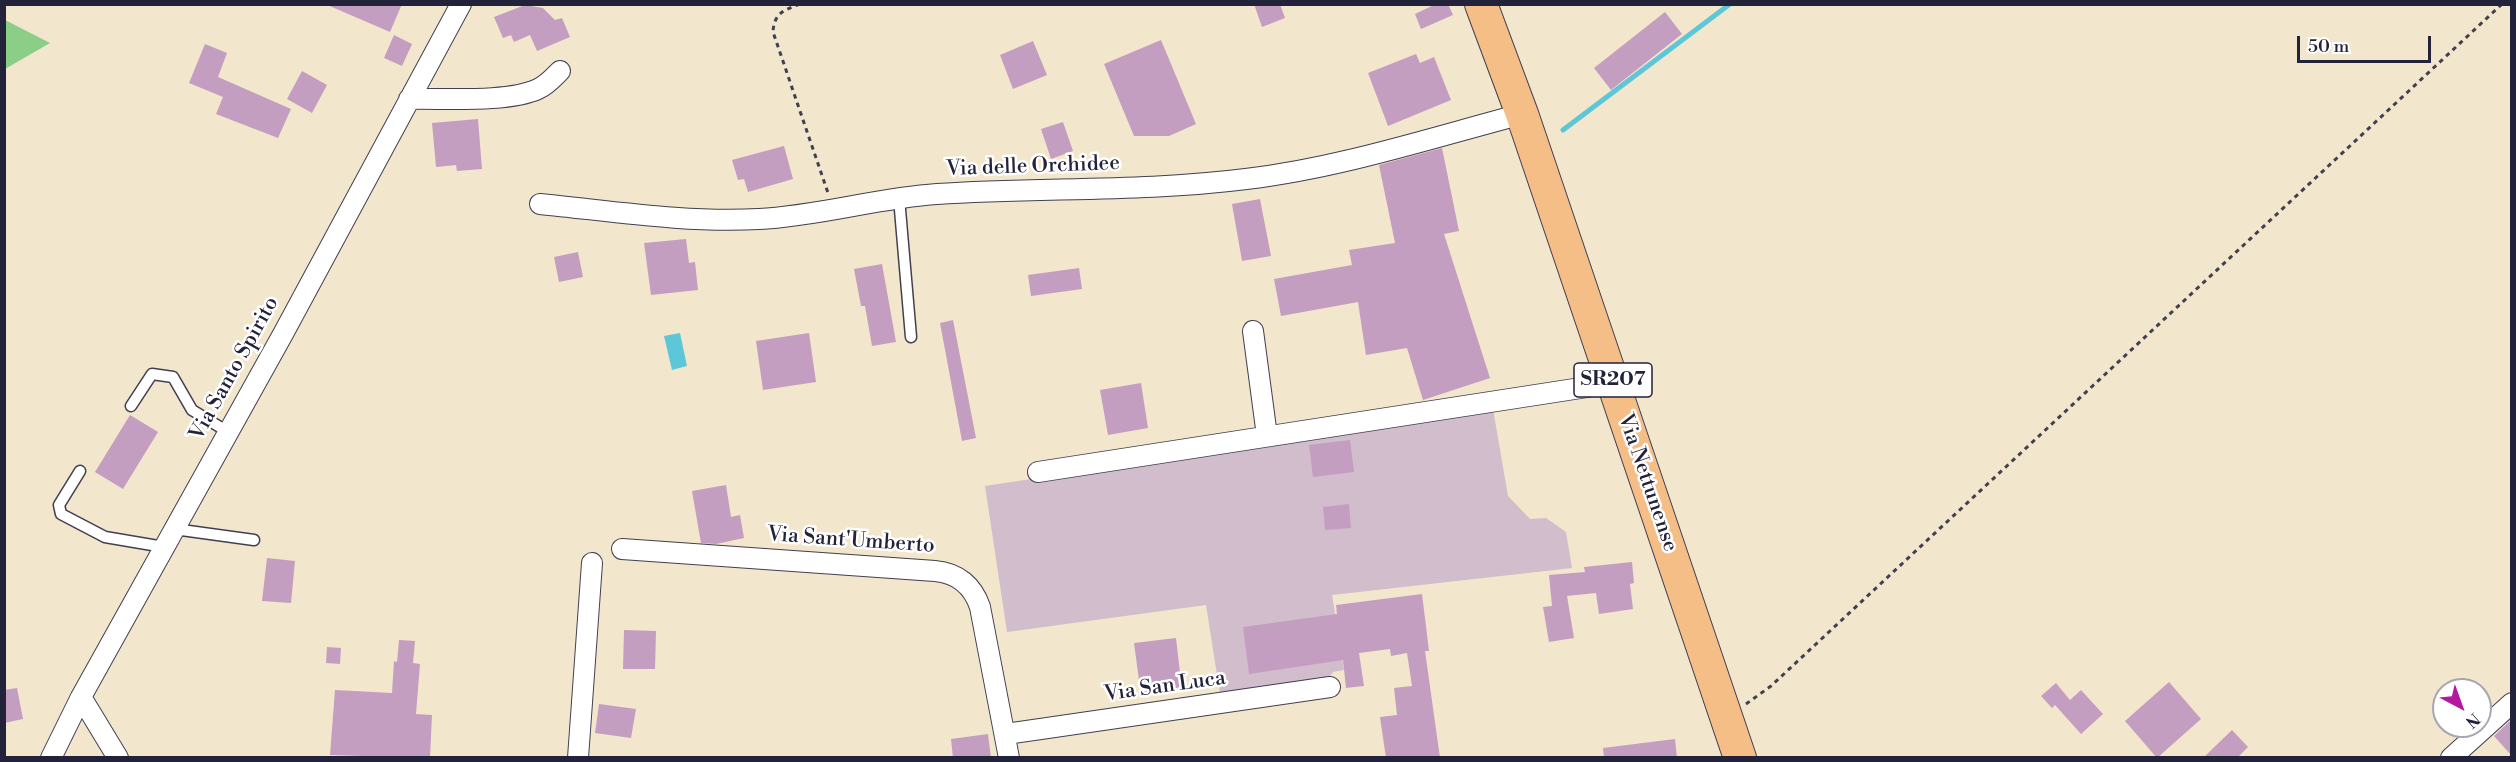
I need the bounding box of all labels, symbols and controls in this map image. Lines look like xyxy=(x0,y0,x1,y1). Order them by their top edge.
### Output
scale bar xyxy=(2300,24,2434,62)
text: 50 m xyxy=(2308,35,2349,58)
street label: Via delle Orchidee xyxy=(946,151,1120,183)
street label: Via Santo Spirito xyxy=(185,293,285,445)
road number: SR207 xyxy=(1574,363,1652,397)
street label: Via Nettunense xyxy=(1612,411,1682,555)
street label: Via Sant'Umberto xyxy=(767,523,935,559)
street label: Via San Luca xyxy=(1103,666,1227,708)
north arrow xyxy=(2432,678,2492,738)
text: N xyxy=(2461,708,2484,732)

